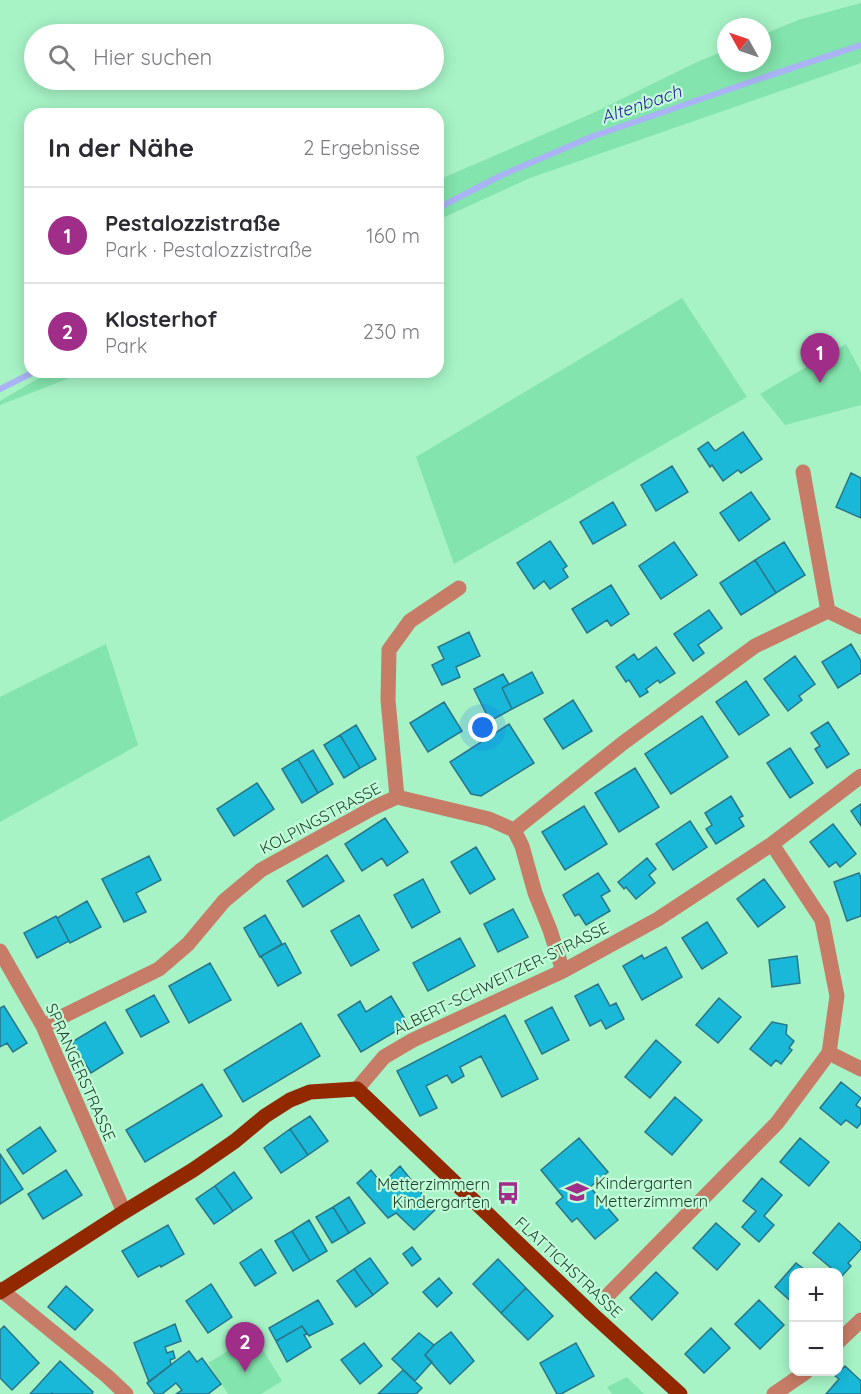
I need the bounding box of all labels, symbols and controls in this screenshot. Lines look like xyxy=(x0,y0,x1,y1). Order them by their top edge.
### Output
north arrow xyxy=(717,18,771,72)
search box xyxy=(24,24,444,90)
icon: search xyxy=(45,41,78,74)
text: Hier suchen xyxy=(93,43,212,71)
water label: Altenbach xyxy=(598,79,685,128)
text: In der Nähe xyxy=(48,131,194,164)
text: 2 Ergebnisse xyxy=(303,135,420,160)
text: Pestalozzistraße xyxy=(105,209,281,237)
text: 1 xyxy=(64,223,71,248)
text: 160 m xyxy=(366,223,420,248)
text: Park · Pestalozzistraße xyxy=(105,237,312,262)
text: Klosterhof xyxy=(105,305,217,333)
text: 2 xyxy=(62,319,73,344)
text: 230 m xyxy=(363,319,420,344)
text: Park xyxy=(105,333,147,358)
pin: 1 xyxy=(800,334,840,383)
your location xyxy=(468,713,497,742)
street label: KOLPINGSTRASSE xyxy=(256,778,384,858)
street label: ALBERT-SCHWEITZER-STRASSE xyxy=(390,917,612,1039)
street label: SPRANGERSTRASSE xyxy=(42,1000,120,1144)
place label: Kindergarten Metterzimmern xyxy=(595,1173,708,1211)
place label: Metterzimmern Kindergarten xyxy=(377,1174,490,1212)
school or university icon: Kindergarten Metterzimmern xyxy=(564,1179,590,1205)
bus stop icon: Metterzimmern Kindergarten xyxy=(495,1180,521,1206)
street label: FLATTICHSTRASSE xyxy=(511,1212,627,1322)
map controls xyxy=(789,1268,843,1376)
button: + xyxy=(789,1268,843,1322)
pin: 2 xyxy=(226,1322,264,1372)
button: − xyxy=(789,1322,843,1376)

